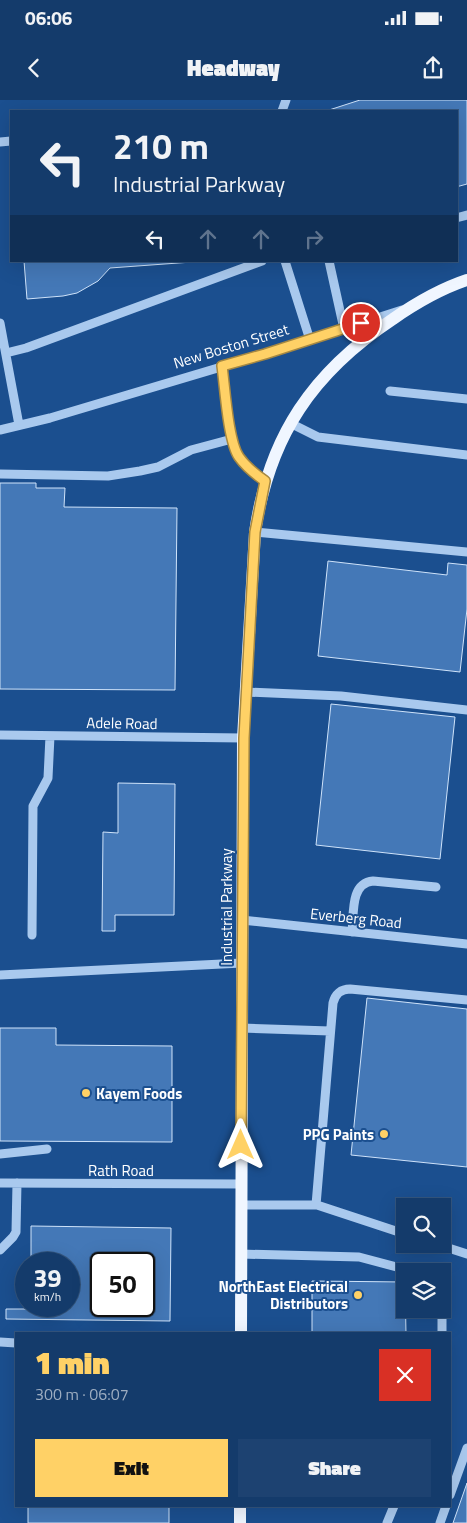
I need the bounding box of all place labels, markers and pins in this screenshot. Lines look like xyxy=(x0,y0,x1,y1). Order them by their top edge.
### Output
pin xyxy=(340,302,382,344)
place label: Kayem Foods xyxy=(96,1082,182,1105)
marker: Kayem Foods xyxy=(80,1087,92,1099)
place label: PPG Paints xyxy=(303,1123,374,1146)
marker: PPG Paints xyxy=(378,1128,390,1140)
place label: NorthEast Electrical Distributors xyxy=(219,1275,348,1315)
marker: NorthEast Electrical Distributors xyxy=(352,1289,364,1301)

